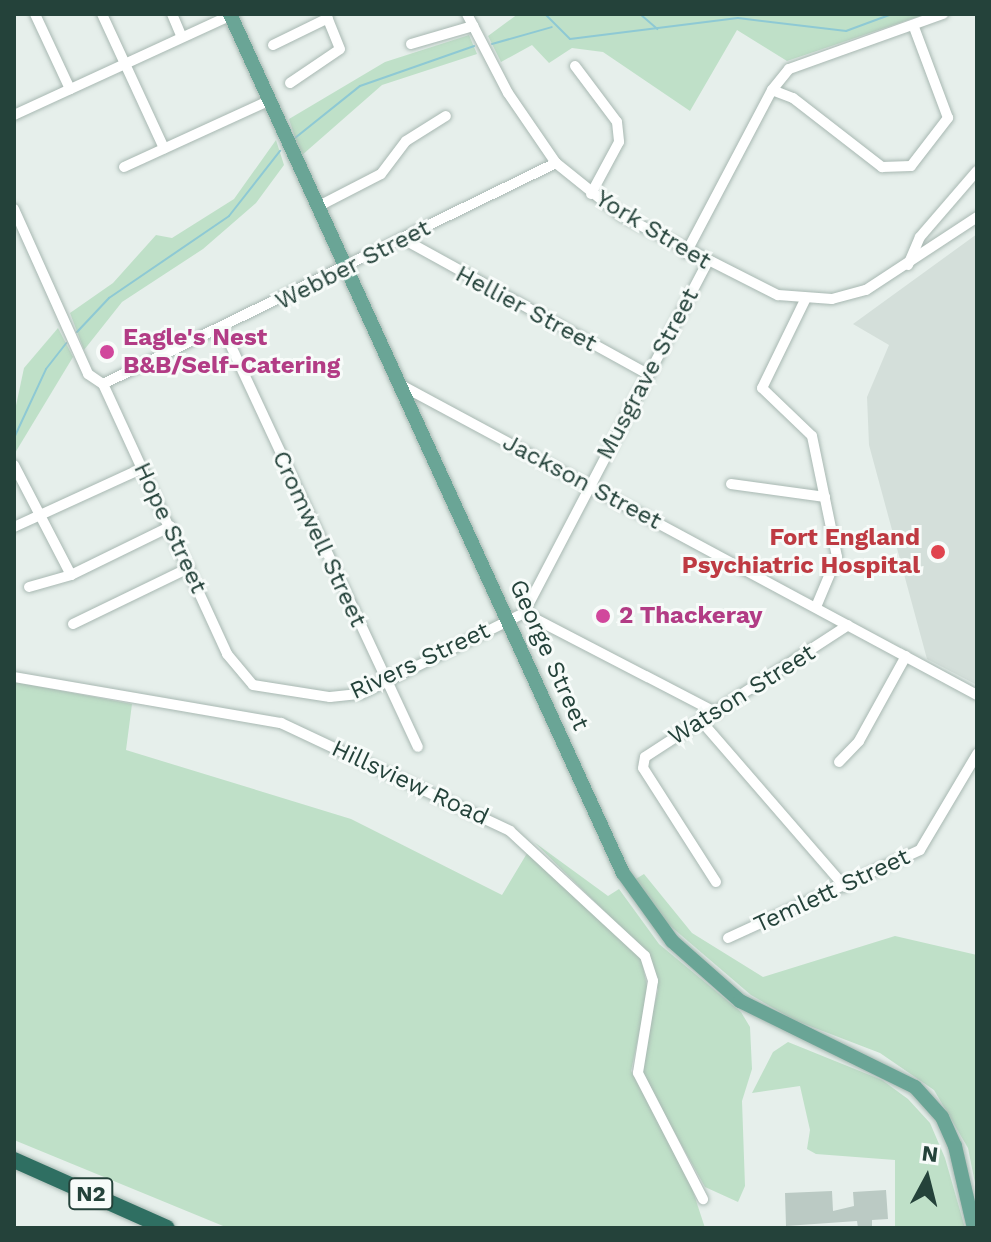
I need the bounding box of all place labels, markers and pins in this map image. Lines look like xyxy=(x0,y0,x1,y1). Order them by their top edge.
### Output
place label: Eagle's Nest B&B/Self-Catering xyxy=(123,324,340,380)
marker: Eagle's Nest B&B/Self-Catering xyxy=(98,343,116,361)
place label: Fort England Psychiatric Hospital xyxy=(682,524,920,580)
marker: Fort England Psychiatric Hospital xyxy=(927,541,949,563)
place label: 2 Thackeray xyxy=(619,602,763,630)
marker: 2 Thackeray xyxy=(594,607,612,625)

